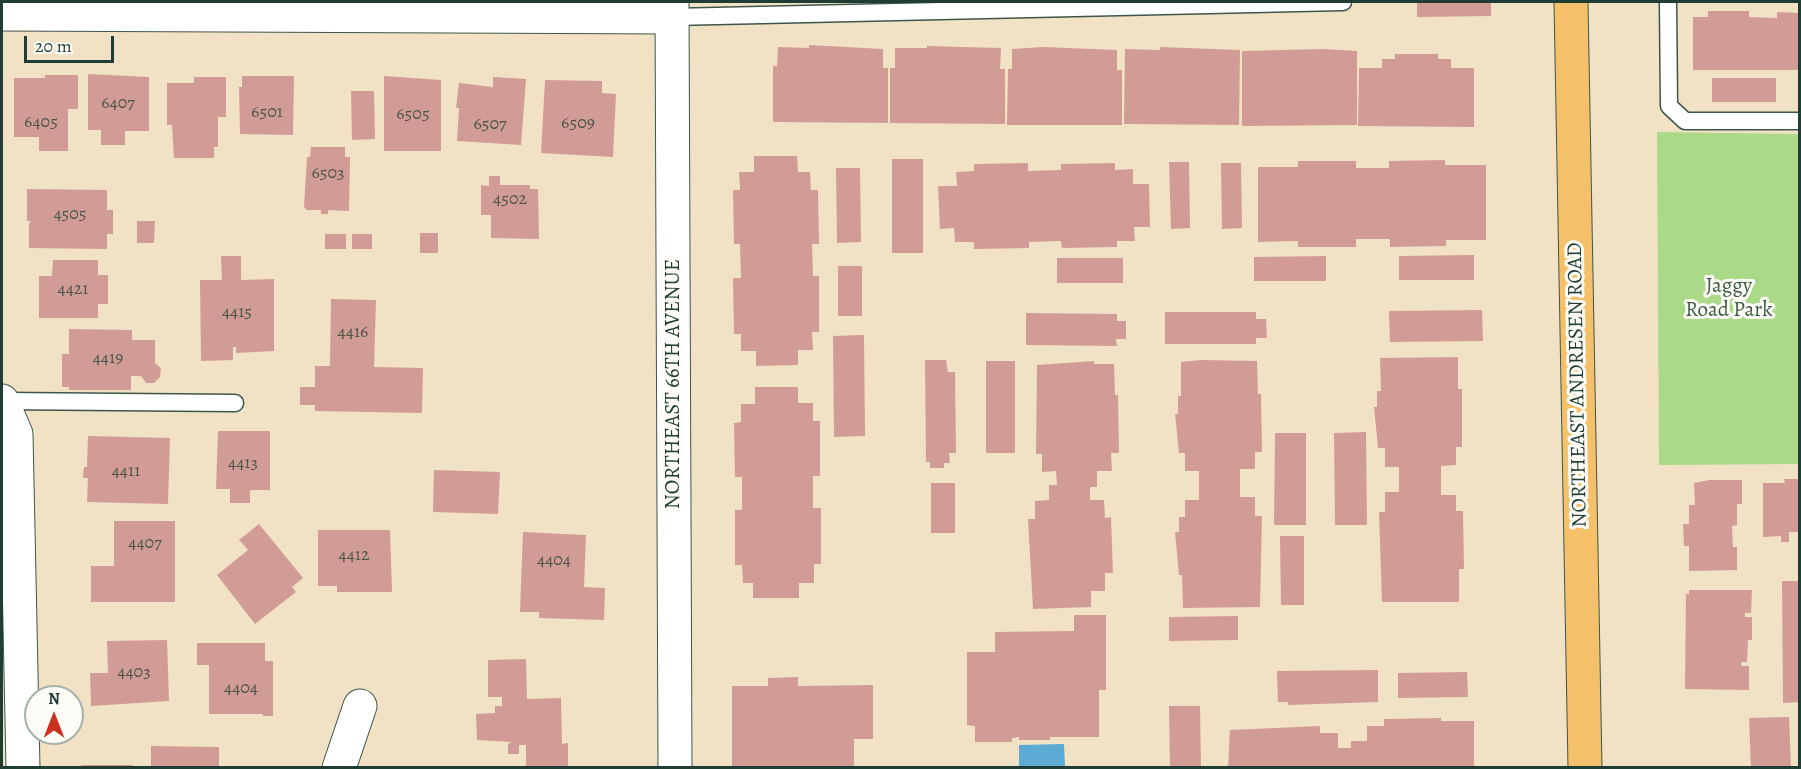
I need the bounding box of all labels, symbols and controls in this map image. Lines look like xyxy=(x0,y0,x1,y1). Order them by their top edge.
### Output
scale bar xyxy=(27,24,117,62)
text: 20 m xyxy=(35,34,72,58)
house number: 6407 xyxy=(101,93,135,115)
house number: 6501 xyxy=(251,102,283,124)
house number: 6505 xyxy=(396,104,430,126)
house number: 6405 xyxy=(24,112,58,134)
house number: 6509 xyxy=(561,113,595,135)
house number: 6507 xyxy=(473,114,507,136)
house number: 6503 xyxy=(311,163,345,185)
house number: 4502 xyxy=(493,189,527,211)
house number: 4505 xyxy=(53,204,87,226)
street label: NORTHEAST ANDRESEN ROAD xyxy=(1563,242,1593,528)
street label: NORTHEAST 66TH AVENUE xyxy=(661,259,687,509)
park label: Jaggy Road Park xyxy=(1685,274,1773,324)
house number: 4421 xyxy=(57,279,89,301)
house number: 4415 xyxy=(222,302,252,324)
house number: 4416 xyxy=(338,322,368,344)
house number: 4419 xyxy=(93,348,123,370)
house number: 4413 xyxy=(228,453,258,475)
house number: 4411 xyxy=(112,461,140,483)
house number: 4407 xyxy=(128,533,162,555)
house number: 4412 xyxy=(338,545,370,567)
house number: 4404 xyxy=(537,550,571,572)
house number: 4403 xyxy=(117,662,151,684)
house number: 4404 xyxy=(224,678,258,700)
north arrow xyxy=(24,685,84,745)
text: N xyxy=(48,688,60,710)

